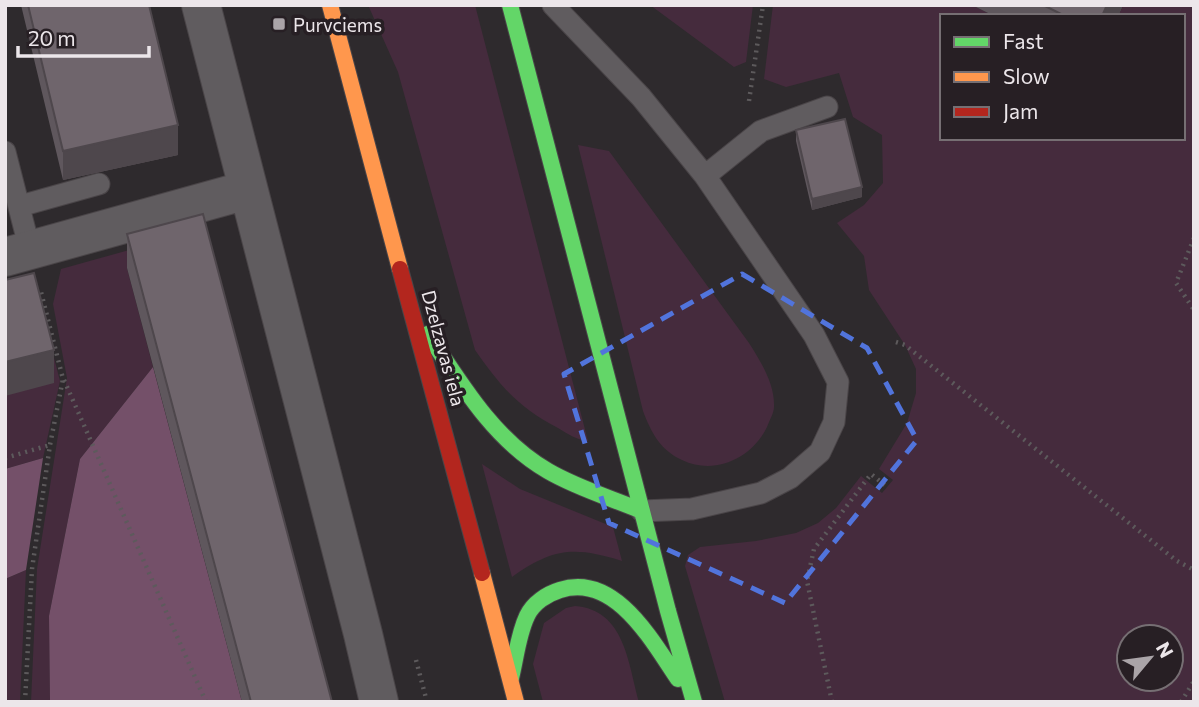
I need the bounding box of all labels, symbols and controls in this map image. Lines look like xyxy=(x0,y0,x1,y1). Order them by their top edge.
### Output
place label: Purvciems xyxy=(293,13,382,36)
scale bar xyxy=(18,14,149,58)
legend xyxy=(940,14,1185,140)
marker: Purvciems xyxy=(271,16,287,32)
text: 20 m xyxy=(28,25,76,50)
text: Fast xyxy=(1003,28,1044,53)
text: Slow xyxy=(1003,63,1050,88)
text: Jam xyxy=(1003,98,1038,123)
street label: Dzelzavas iela xyxy=(418,288,470,408)
north arrow xyxy=(1115,623,1185,693)
text: N xyxy=(1152,638,1179,661)

